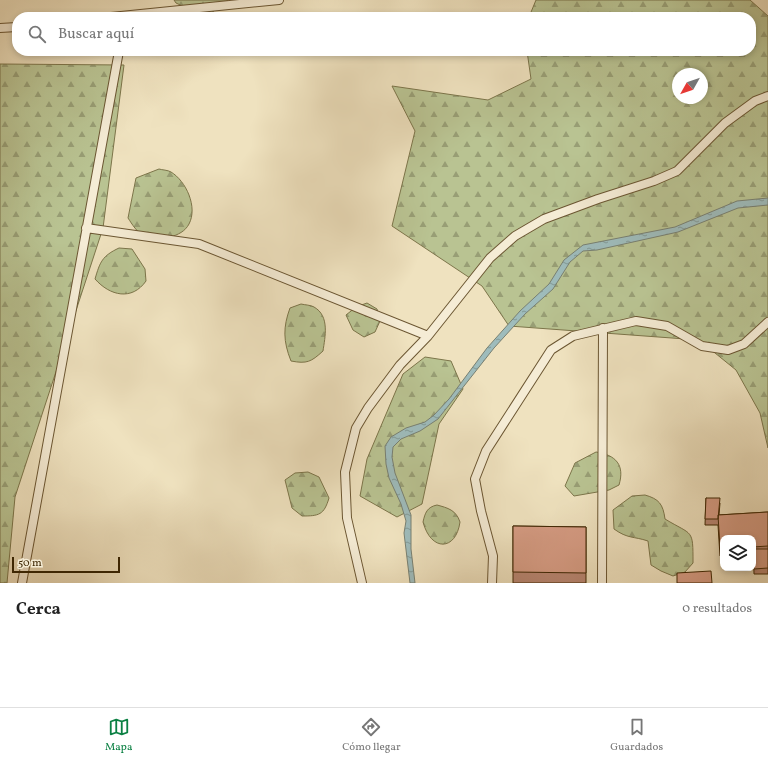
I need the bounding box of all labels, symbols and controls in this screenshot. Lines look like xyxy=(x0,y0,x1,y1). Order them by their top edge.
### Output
search box xyxy=(12,12,756,56)
icon: search xyxy=(26,23,48,45)
text: Buscar aquí xyxy=(58,24,134,45)
north arrow xyxy=(672,68,708,104)
map controls xyxy=(720,535,756,571)
button: layers xyxy=(720,535,756,571)
scale bar xyxy=(12,555,120,574)
text: 50 m xyxy=(18,556,42,571)
text: Cerca xyxy=(16,598,61,621)
text: 0 resultados xyxy=(682,600,752,618)
tab: Mapa xyxy=(105,716,132,755)
tab: Cómo llegar xyxy=(342,716,401,755)
tab: Guardados xyxy=(610,716,663,755)

